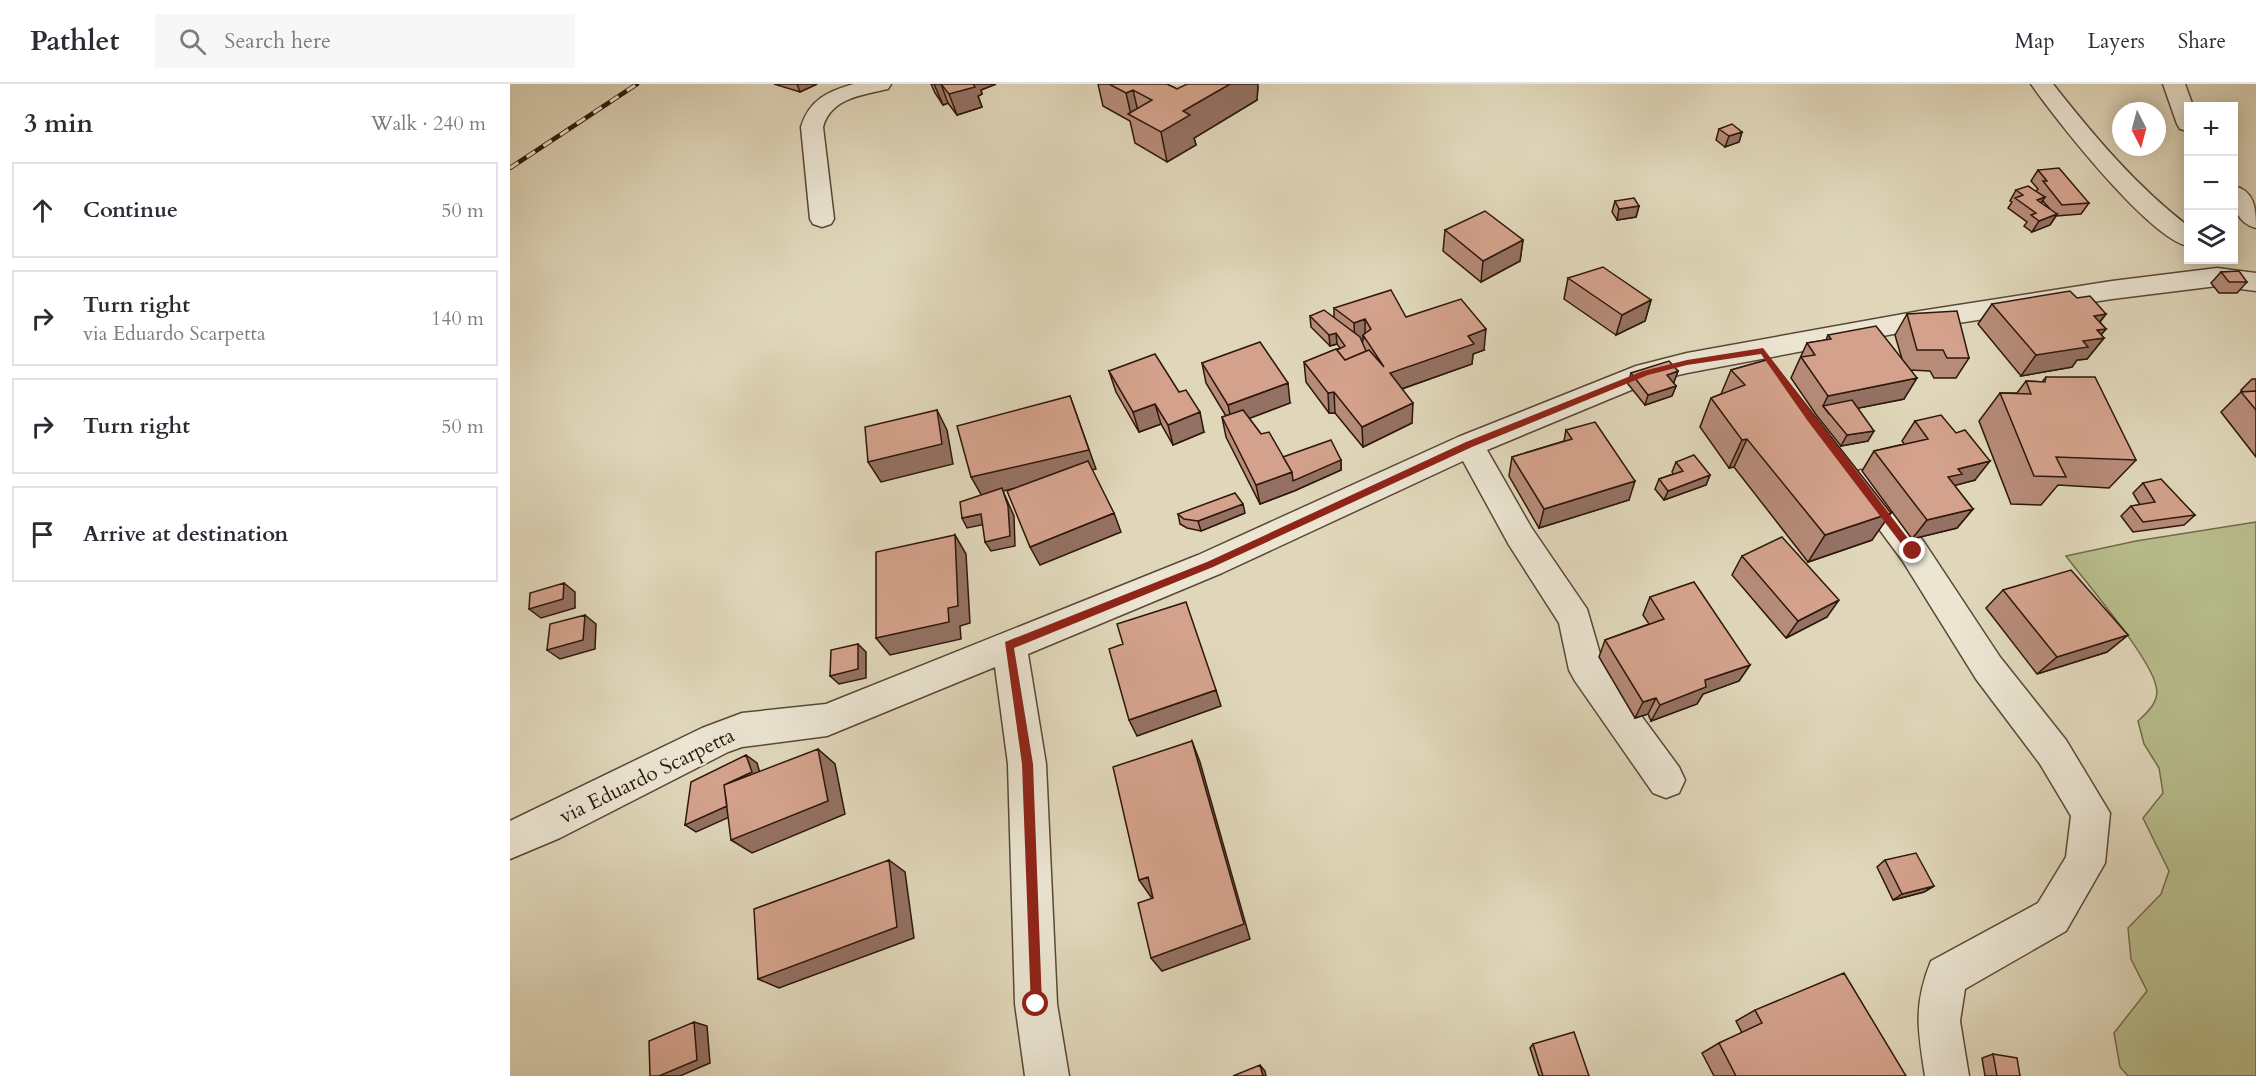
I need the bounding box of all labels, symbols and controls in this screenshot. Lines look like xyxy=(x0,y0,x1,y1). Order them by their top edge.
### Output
search box xyxy=(155,14,575,68)
text: Pathlet xyxy=(30,22,119,60)
icon: search xyxy=(176,25,209,58)
text: Search here xyxy=(224,26,331,56)
text: Map xyxy=(2015,27,2055,56)
text: Layers xyxy=(2088,27,2145,56)
text: Share xyxy=(2178,27,2226,56)
north arrow xyxy=(2112,102,2166,156)
map controls xyxy=(2184,102,2238,264)
button: + xyxy=(2184,102,2238,156)
text: 3 min xyxy=(24,106,93,141)
text: Walk · 240 m xyxy=(371,110,486,137)
button: − xyxy=(2184,156,2238,210)
icon: ahead xyxy=(26,194,59,227)
text: Continue xyxy=(83,195,178,225)
text: 50 m xyxy=(441,197,484,224)
button: layers xyxy=(2184,210,2238,264)
text: Turn right xyxy=(83,290,190,320)
icon: right xyxy=(26,302,59,335)
text: 140 m xyxy=(431,305,484,332)
text: via Eduardo Scarpetta xyxy=(83,320,266,347)
icon: right xyxy=(26,410,59,443)
text: Turn right xyxy=(83,411,190,441)
text: 50 m xyxy=(441,413,484,440)
icon: arrive xyxy=(26,518,59,551)
text: Arrive at destination xyxy=(83,519,288,549)
route end xyxy=(1899,537,1925,563)
street label: via Eduardo Scarpetta xyxy=(554,721,740,831)
route start xyxy=(1022,990,1048,1016)

